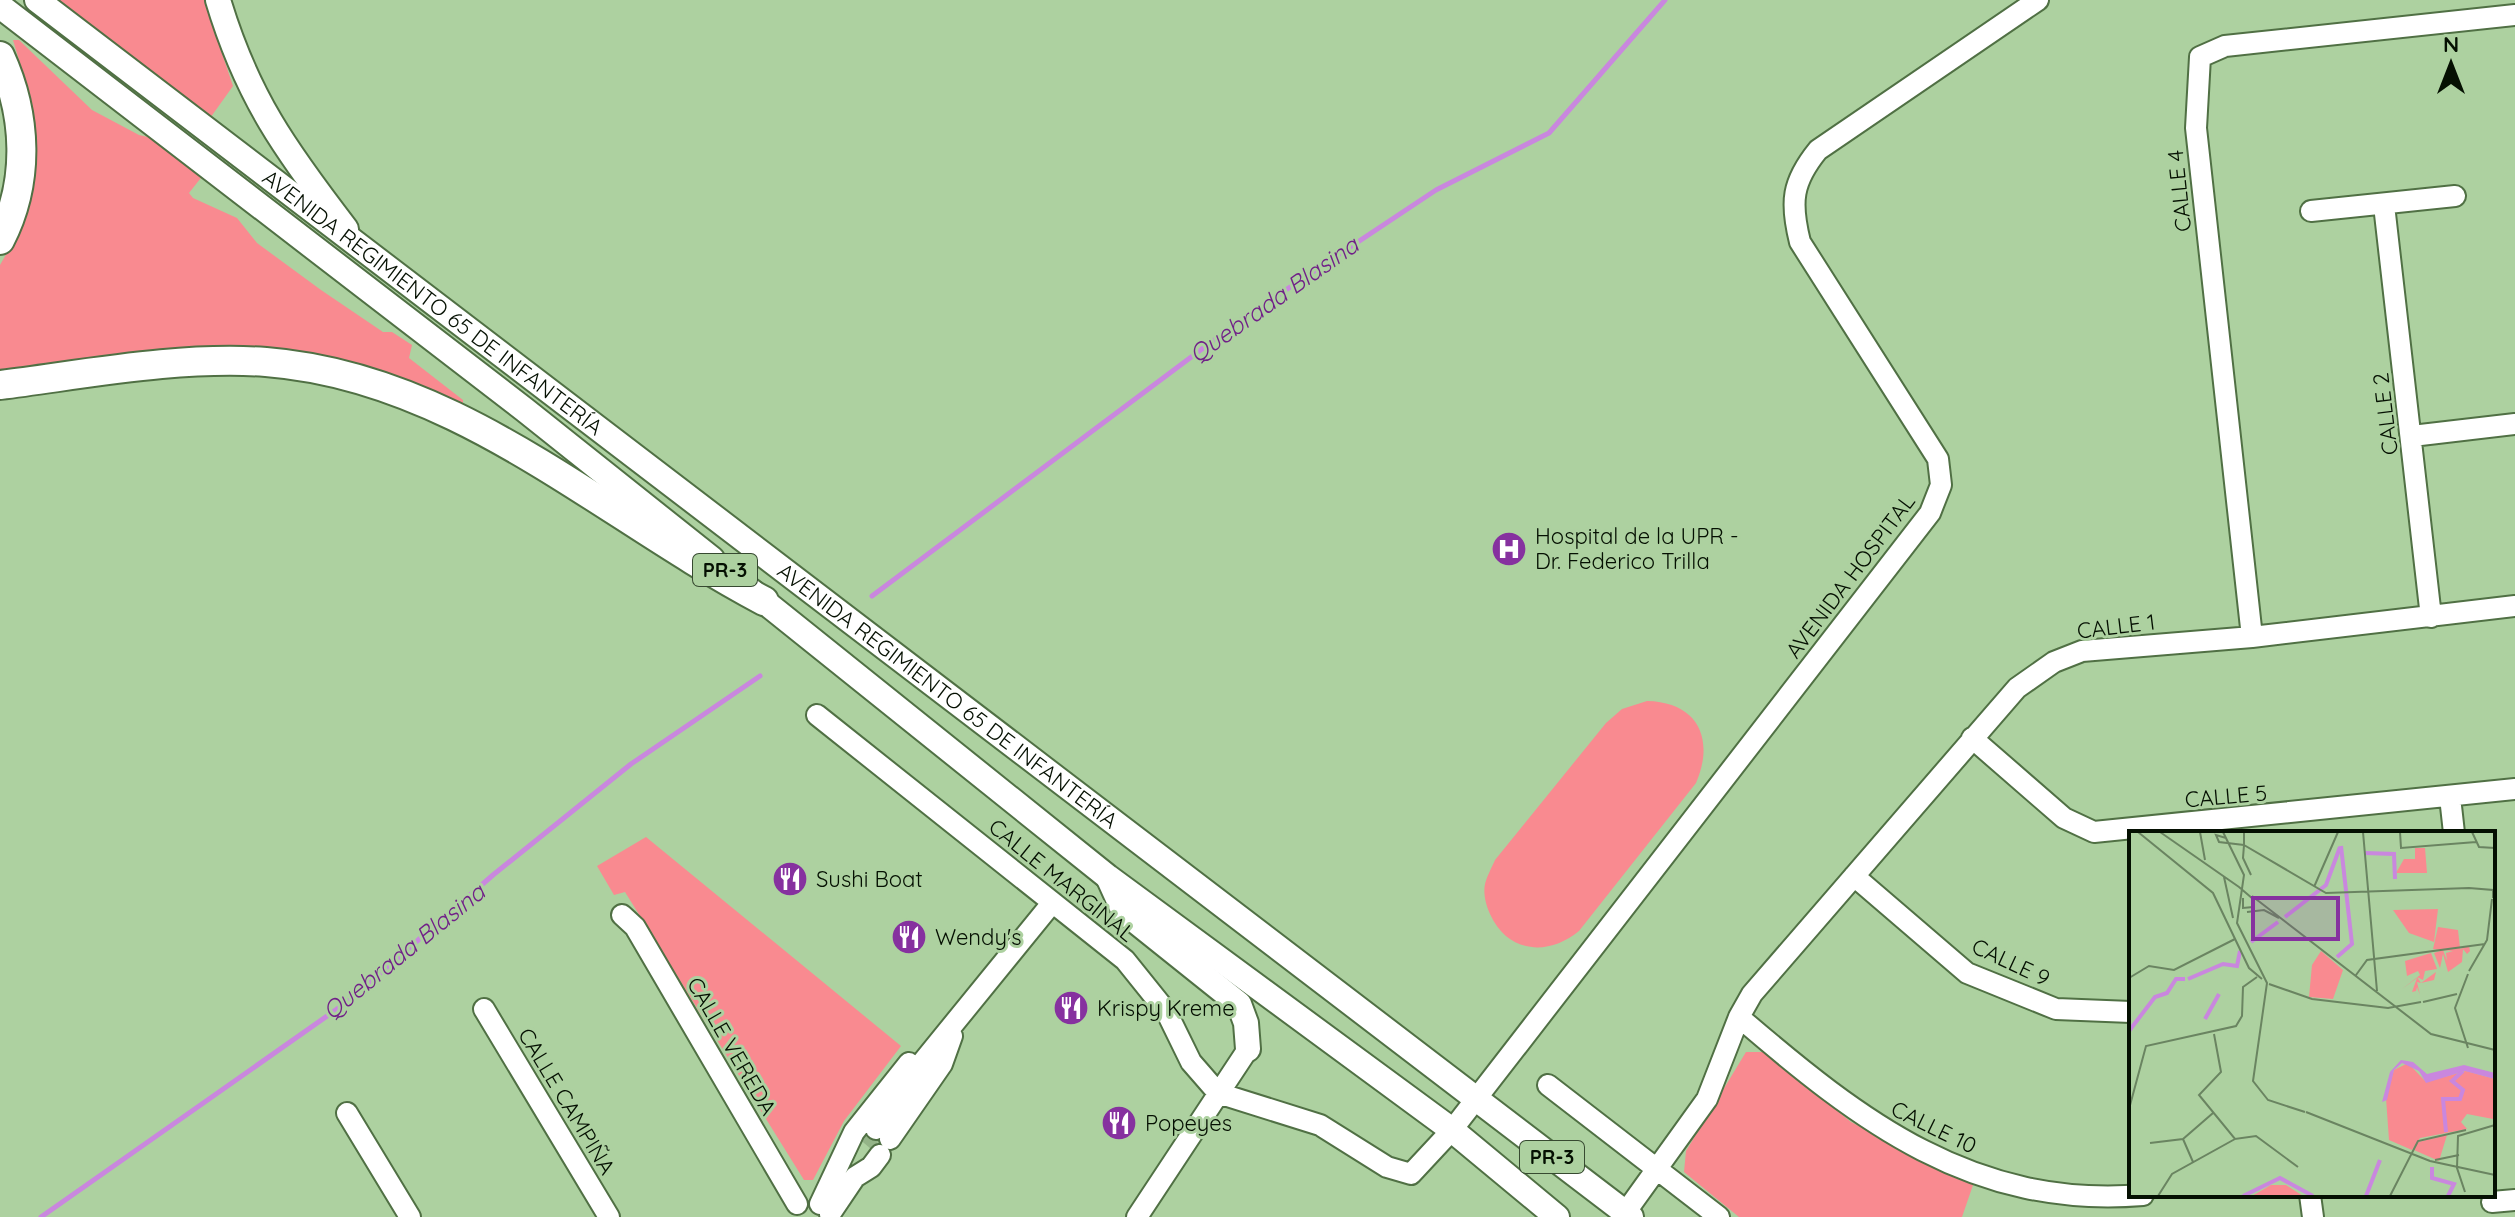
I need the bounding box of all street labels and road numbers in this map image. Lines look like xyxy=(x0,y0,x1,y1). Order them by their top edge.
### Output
street label: CALLE 4 xyxy=(2161,149,2197,233)
street label: AVENIDA REGIMIENTO 65 DE INFANTERÍA xyxy=(257,163,609,441)
street label: CALLE 2 xyxy=(2366,371,2404,457)
street label: AVENIDA HOSPITAL xyxy=(1779,488,1921,664)
road number: PR-3 xyxy=(693,554,757,586)
street label: AVENIDA REGIMIENTO 65 DE INFANTERÍA xyxy=(772,557,1124,834)
street label: CALLE 1 xyxy=(2075,607,2157,645)
street label: CALLE 5 xyxy=(2184,778,2268,814)
street label: CALLE MARGINAL xyxy=(983,812,1141,948)
street label: CALLE 9 xyxy=(1968,932,2054,992)
street label: CALLE VEREDA xyxy=(681,972,783,1120)
street label: CALLE CAMPIÑA xyxy=(512,1023,622,1179)
street label: CALLE 10 xyxy=(1887,1094,1981,1160)
road number: PR-3 xyxy=(1520,1141,1584,1173)

